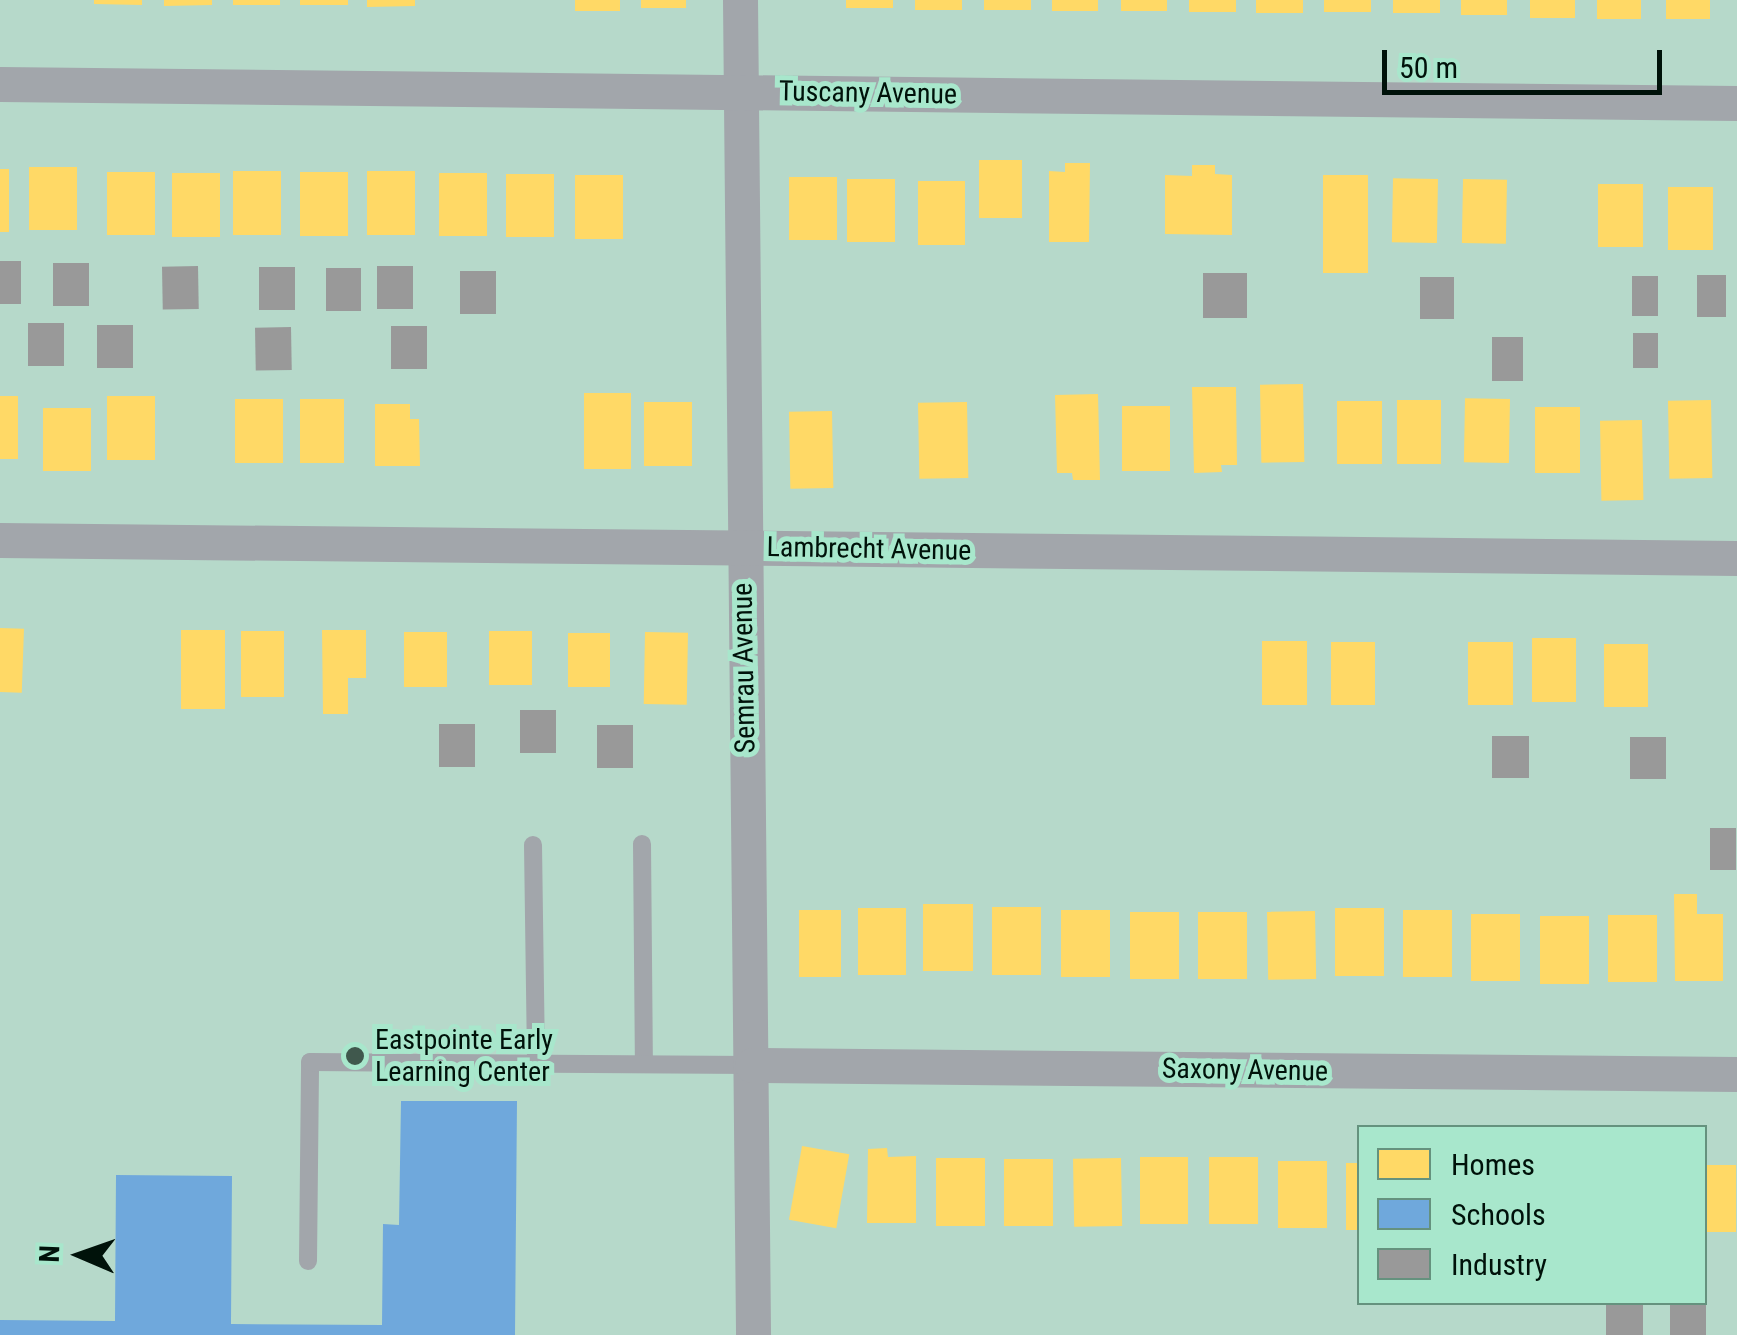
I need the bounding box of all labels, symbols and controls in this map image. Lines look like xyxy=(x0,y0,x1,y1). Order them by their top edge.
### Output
scale bar xyxy=(1387,30,1667,92)
text: 50 m xyxy=(1399,50,1458,85)
street label: Tuscany Avenue xyxy=(779,75,957,111)
street label: Lambrecht Avenue xyxy=(766,530,972,568)
street label: Semrau Avenue xyxy=(726,582,762,754)
place label: Eastpointe Early Learning Center xyxy=(375,1023,553,1089)
marker: Eastpointe Early Learning Center xyxy=(344,1045,366,1067)
street label: Saxony Avenue xyxy=(1162,1052,1328,1088)
legend xyxy=(1357,1125,1707,1305)
text: Homes xyxy=(1451,1147,1535,1182)
text: Schools xyxy=(1451,1197,1546,1232)
north arrow xyxy=(30,1205,130,1305)
text: N xyxy=(33,1245,66,1263)
text: Industry xyxy=(1451,1247,1547,1282)

